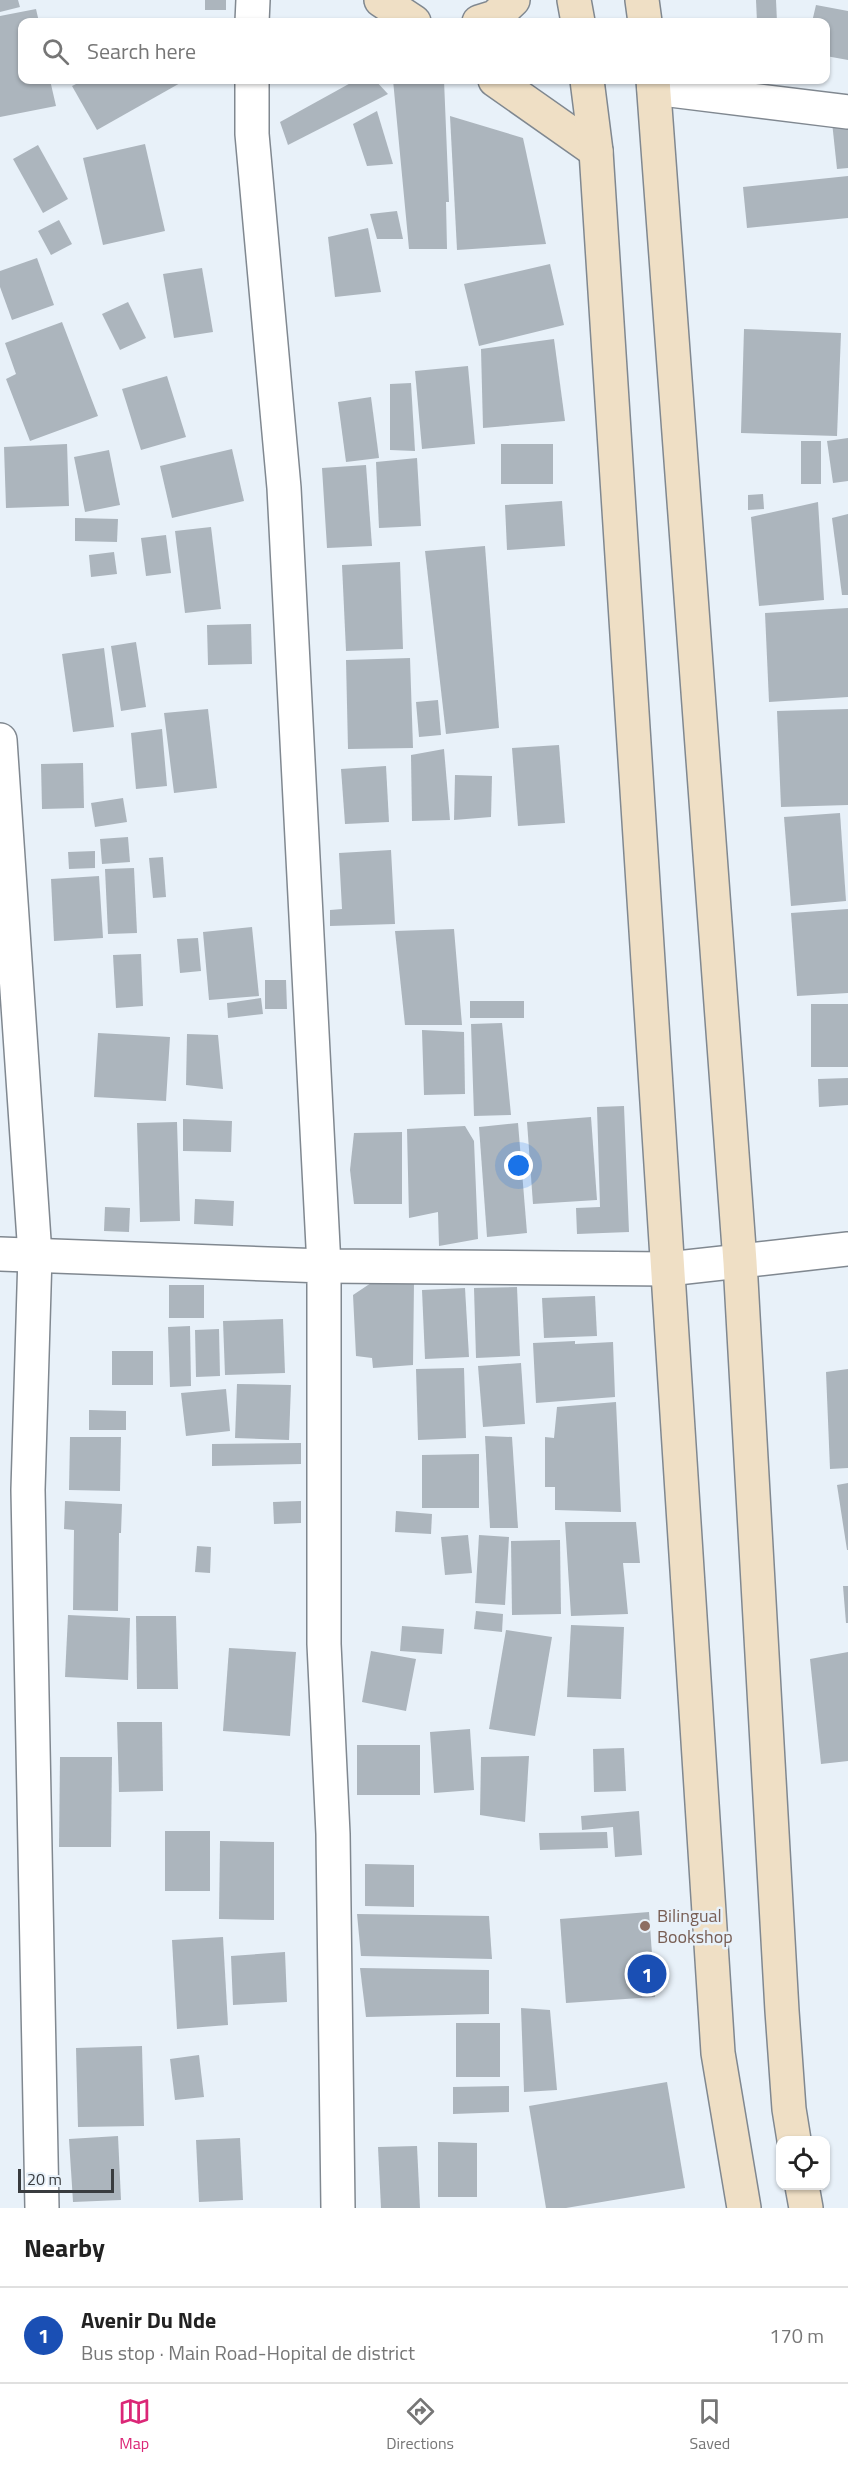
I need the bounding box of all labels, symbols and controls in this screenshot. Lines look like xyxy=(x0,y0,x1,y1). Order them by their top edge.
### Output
search box xyxy=(18,18,830,84)
text: Search here xyxy=(87,34,196,68)
icon: search xyxy=(39,35,72,68)
your location xyxy=(504,1151,533,1180)
place label: Bilingual Bookshop xyxy=(657,1902,733,1950)
marker: Bilingual Bookshop xyxy=(638,1919,652,1933)
pin: 1 xyxy=(628,1952,666,1996)
map controls xyxy=(776,2136,830,2190)
button: locate xyxy=(776,2136,830,2190)
scale bar xyxy=(18,2166,114,2194)
text: 20 m xyxy=(27,2167,62,2191)
text: Nearby xyxy=(24,2228,105,2267)
text: Avenir Du Nde xyxy=(81,2303,216,2337)
text: 1 xyxy=(38,2320,49,2351)
text: 170 m xyxy=(769,2320,824,2351)
text: Bus stop · Main Road-Hopital de district xyxy=(81,2337,415,2368)
tab: Map xyxy=(118,2395,151,2455)
tab: Directions xyxy=(386,2395,454,2455)
tab: Saved xyxy=(690,2395,730,2455)

